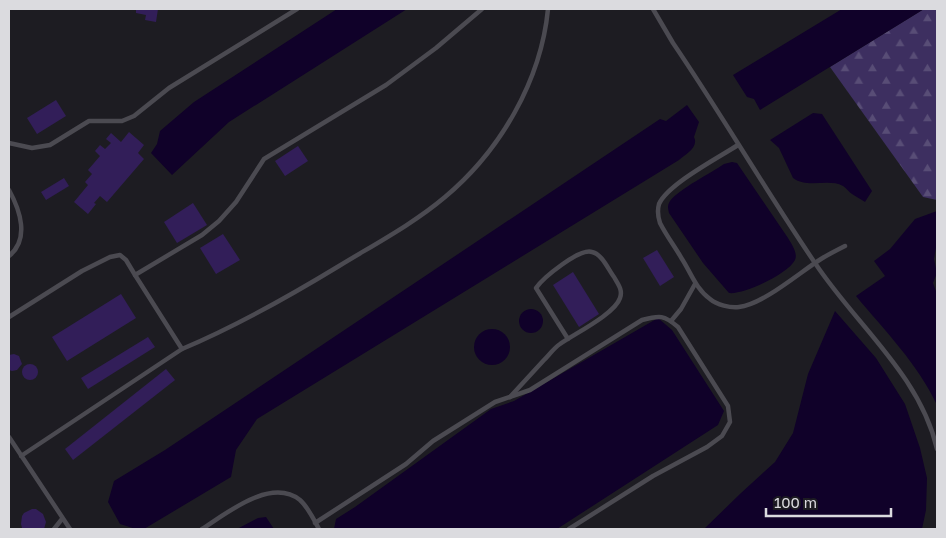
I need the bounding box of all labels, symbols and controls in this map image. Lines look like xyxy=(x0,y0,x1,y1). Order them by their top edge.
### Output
scale bar xyxy=(766,486,891,518)
text: 100 m xyxy=(774,493,817,511)

